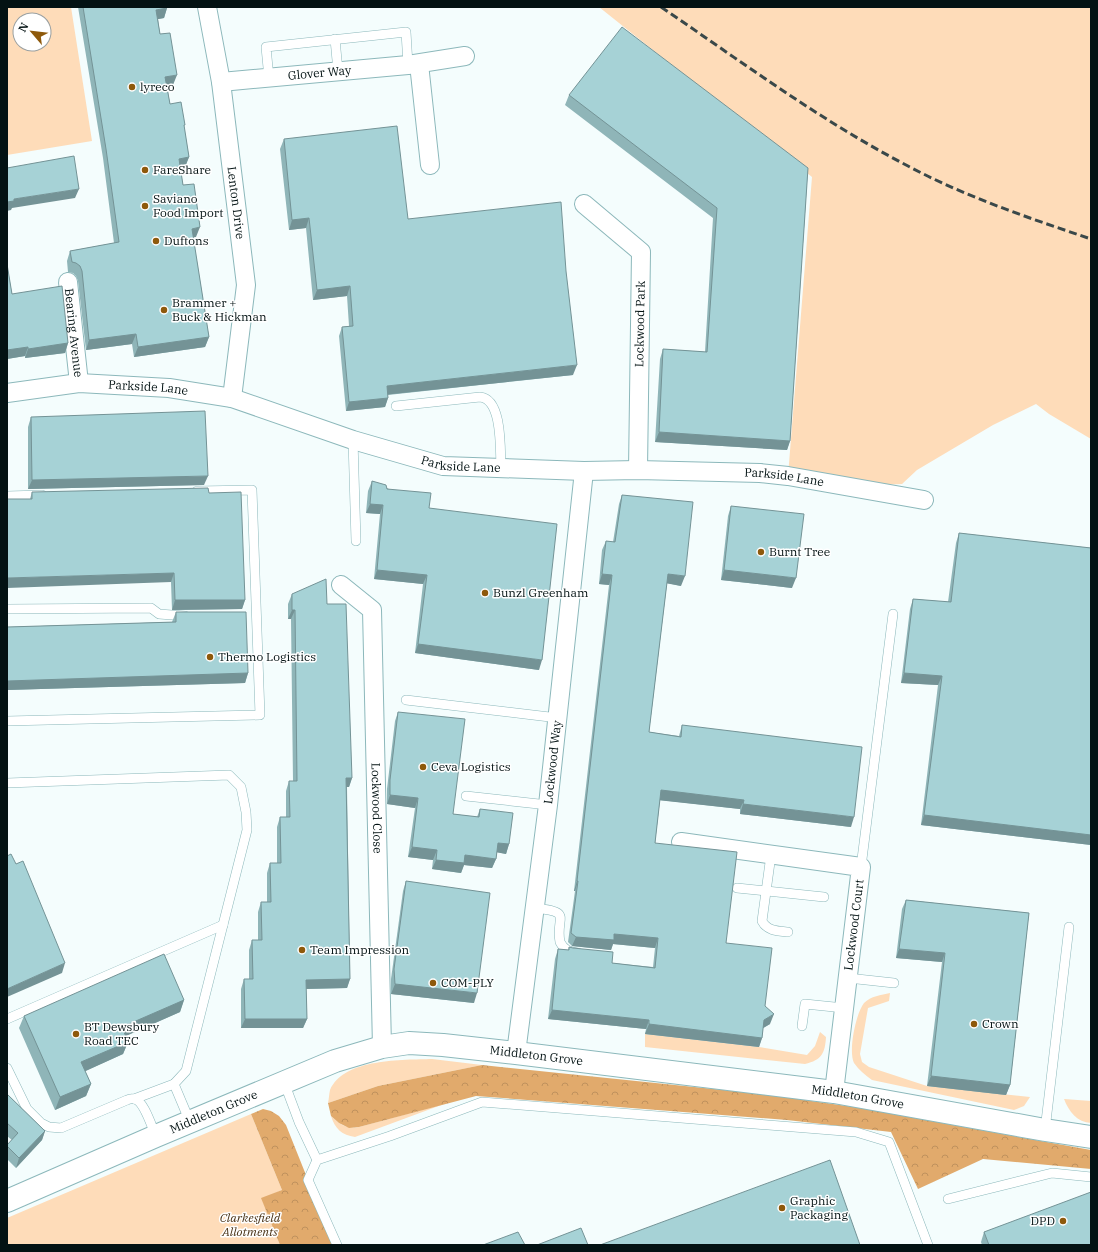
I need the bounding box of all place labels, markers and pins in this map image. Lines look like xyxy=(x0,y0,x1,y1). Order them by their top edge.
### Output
place label: lyreco xyxy=(140,79,175,94)
marker: lyreco xyxy=(127,82,137,92)
place label: FareShare xyxy=(153,162,211,177)
marker: FareShare xyxy=(140,165,150,175)
place label: Saviano Food Import xyxy=(153,191,223,220)
marker: Saviano Food Import xyxy=(140,201,150,211)
place label: Duftons xyxy=(164,233,209,248)
marker: Duftons xyxy=(151,236,161,246)
place label: Brammer + Buck & Hickman xyxy=(172,295,267,324)
marker: Brammer + Buck & Hickman xyxy=(159,305,169,315)
place label: Burnt Tree xyxy=(769,544,830,559)
marker: Burnt Tree xyxy=(756,547,766,557)
place label: Bunzl Greenham xyxy=(493,585,589,600)
marker: Bunzl Greenham xyxy=(480,588,490,598)
place label: Thermo Logistics xyxy=(218,649,316,664)
marker: Thermo Logistics xyxy=(205,652,215,662)
place label: Ceva Logistics xyxy=(431,759,511,774)
marker: Ceva Logistics xyxy=(418,762,428,772)
place label: Team Impression xyxy=(310,942,409,957)
marker: Team Impression xyxy=(297,945,307,955)
place label: COM-PLY xyxy=(441,975,494,990)
marker: COM-PLY xyxy=(428,978,438,988)
place label: Crown xyxy=(982,1016,1019,1031)
place label: BT Dewsbury Road TEC xyxy=(84,1019,160,1048)
marker: Crown xyxy=(969,1019,979,1029)
marker: BT Dewsbury Road TEC xyxy=(71,1029,81,1039)
place label: Graphic Packaging xyxy=(790,1193,849,1222)
marker: Graphic Packaging xyxy=(777,1203,787,1213)
place label: DPD xyxy=(1031,1213,1055,1228)
marker: DPD xyxy=(1058,1216,1068,1226)

